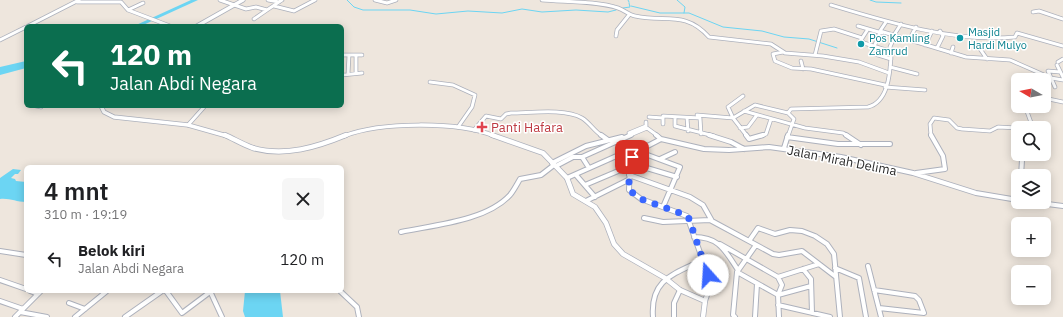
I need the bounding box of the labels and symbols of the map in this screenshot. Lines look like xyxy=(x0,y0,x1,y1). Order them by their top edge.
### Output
place label: Masjid Hardi Mulyo xyxy=(968,25,1027,52)
place label: Pos Kamling Zamrud xyxy=(869,31,930,58)
marker: Masjid Hardi Mulyo xyxy=(955,33,965,43)
marker: Pos Kamling Zamrud xyxy=(856,39,866,49)
north arrow xyxy=(1011,73,1051,113)
place label: Panti Hafara xyxy=(491,119,563,136)
marker: Panti Hafara xyxy=(476,121,488,133)
pin xyxy=(615,140,649,174)
street label: Jalan Mirah Delima xyxy=(786,142,898,179)
position arrow xyxy=(687,254,729,296)

